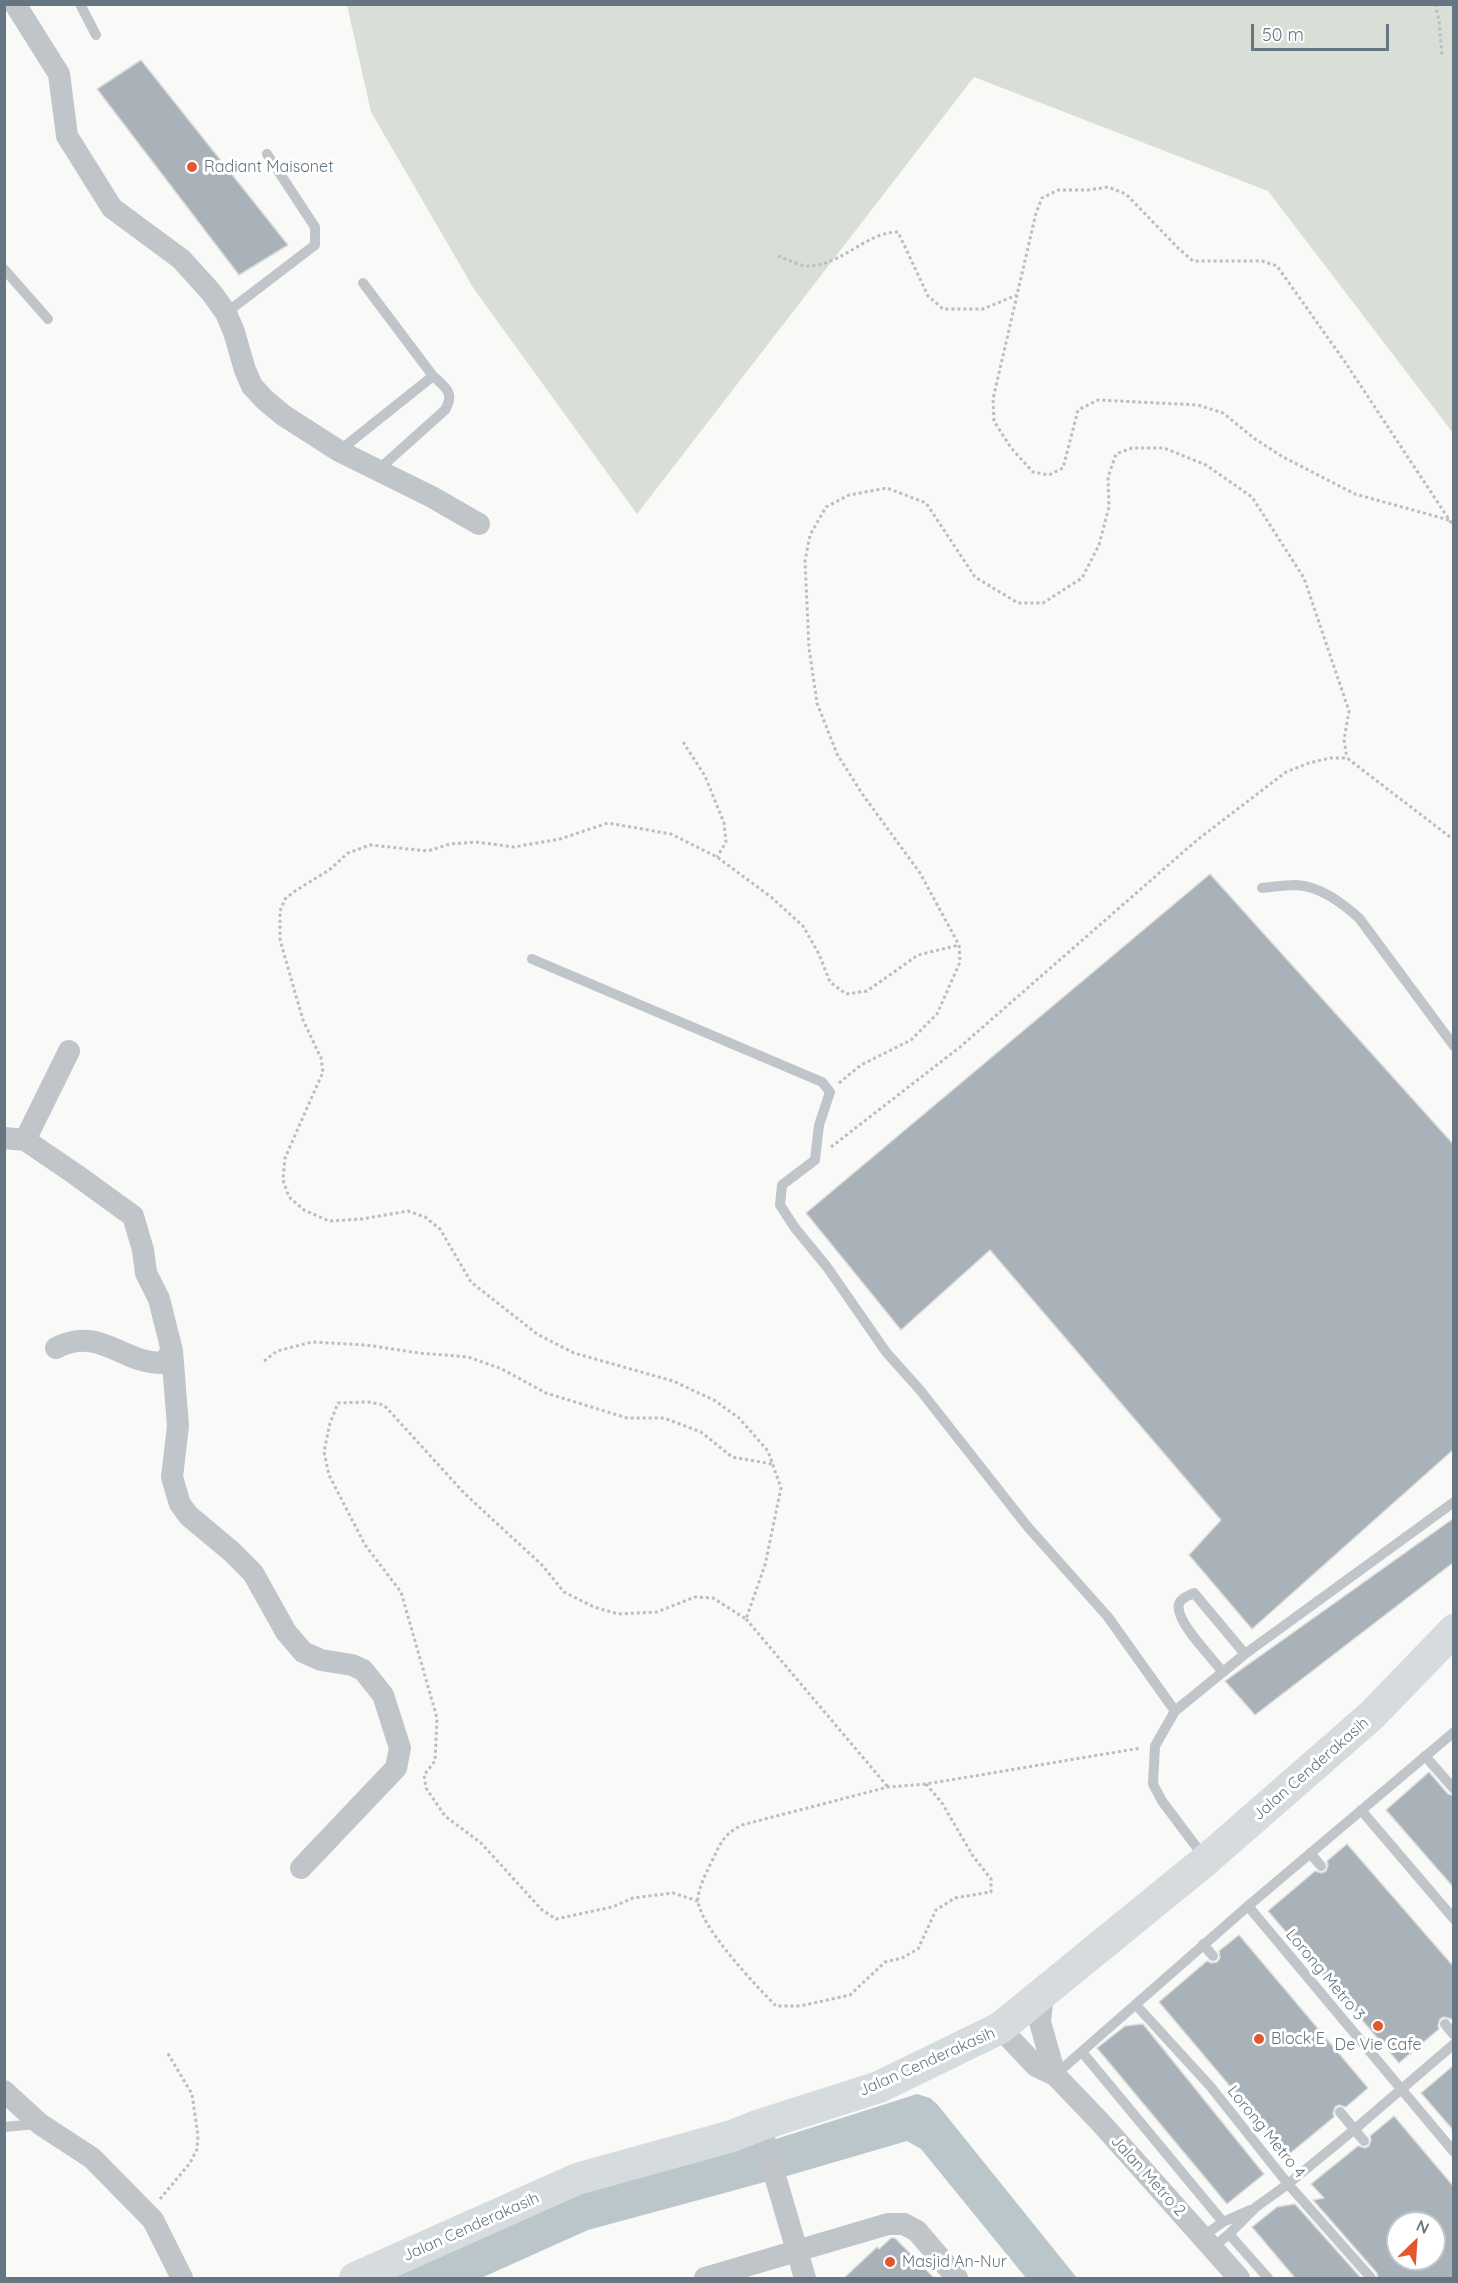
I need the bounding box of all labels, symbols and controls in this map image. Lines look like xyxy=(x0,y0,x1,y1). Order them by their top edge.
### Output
scale bar xyxy=(1254,12,1392,50)
text: 50 m xyxy=(1262,23,1304,46)
place label: Radiant Maisonet xyxy=(204,157,334,177)
marker: Radiant Maisonet xyxy=(185,160,199,174)
street label: Jalan Cenderakasih xyxy=(1249,1713,1373,1825)
street label: Lorong Metro 3 xyxy=(1281,1925,1369,2025)
marker: De Vie Cafe xyxy=(1371,2019,1385,2033)
street label: Jalan Cenderakasih xyxy=(856,2023,998,2101)
place label: Block E xyxy=(1271,2029,1325,2049)
marker: Block E xyxy=(1252,2032,1266,2046)
place label: De Vie Cafe xyxy=(1335,2035,1421,2055)
street label: Lorong Metro 4 xyxy=(1223,2082,1309,2182)
street label: Jalan Metro 2 xyxy=(1107,2132,1189,2220)
street label: Jalan Cenderakasih xyxy=(400,2188,542,2266)
north arrow xyxy=(1386,2211,1446,2271)
text: N xyxy=(1413,2215,1432,2238)
place label: Masjid An-Nur xyxy=(902,2252,1007,2272)
marker: Masjid An-Nur xyxy=(883,2255,897,2269)

